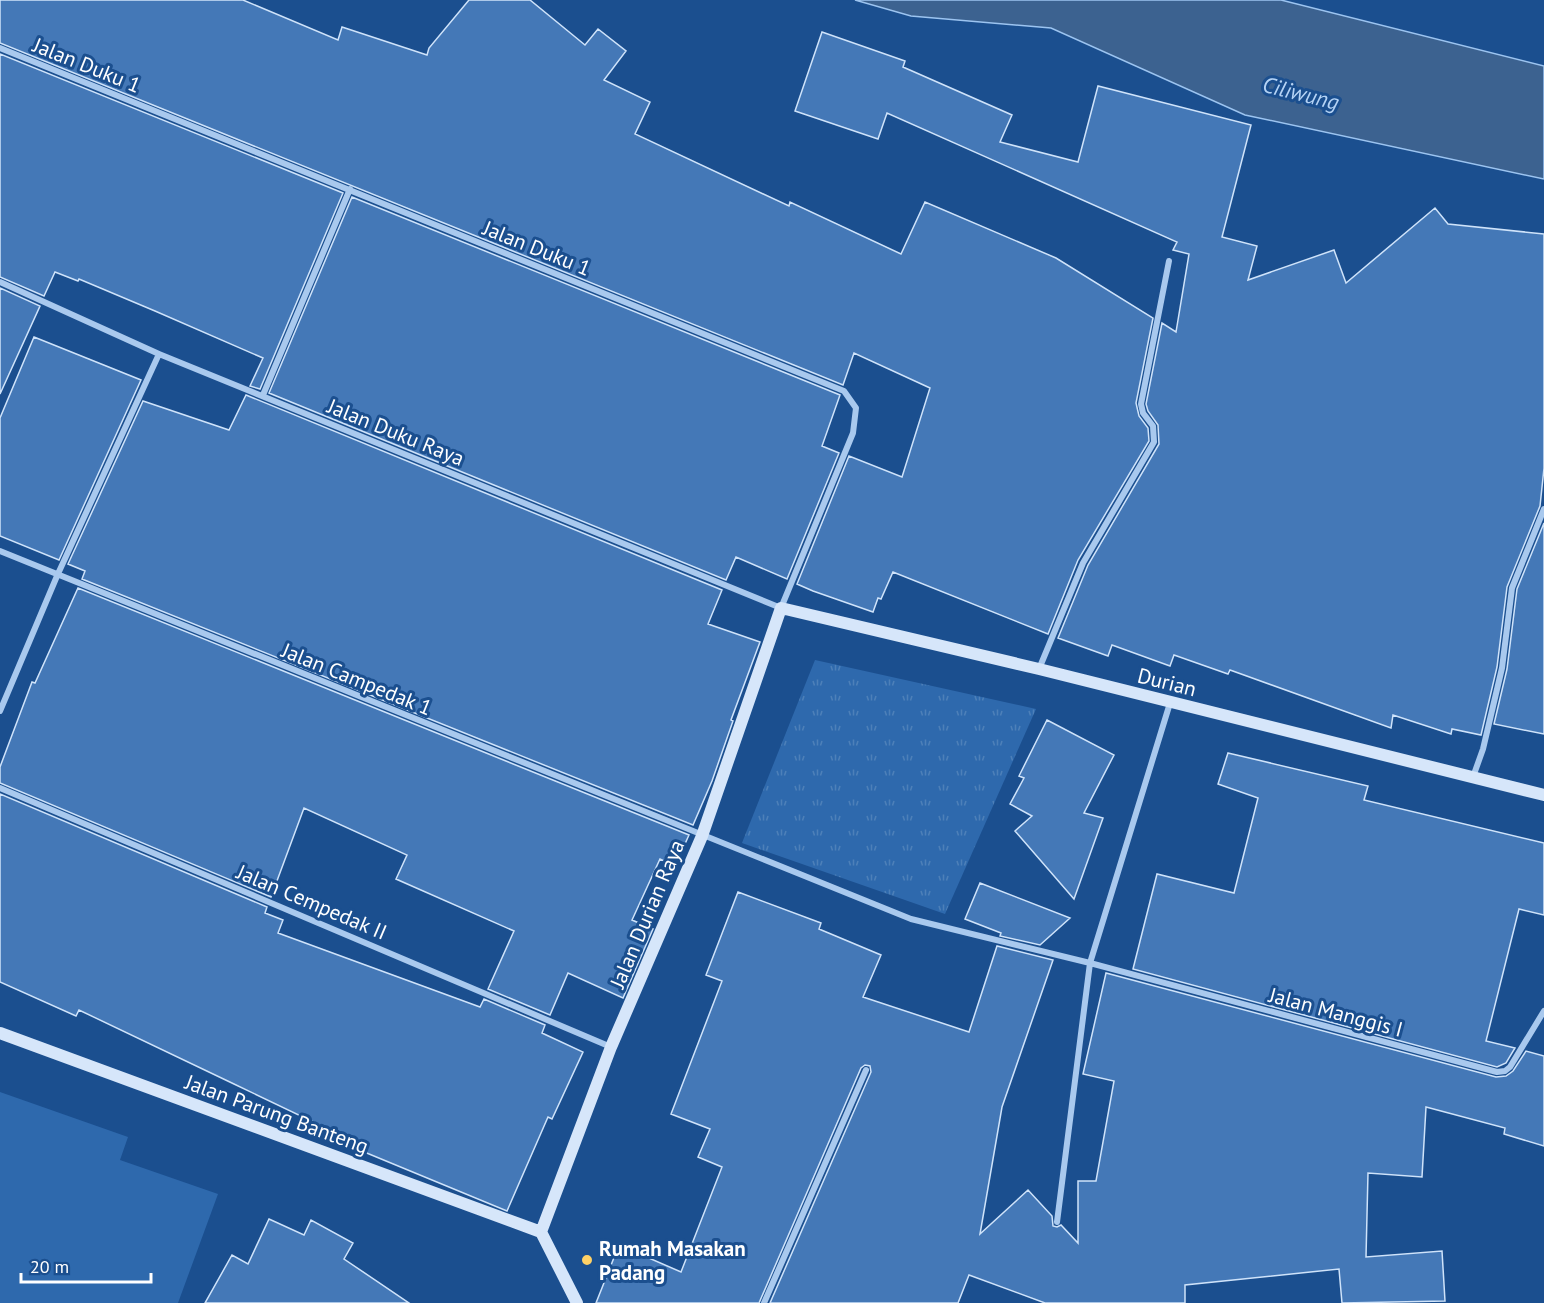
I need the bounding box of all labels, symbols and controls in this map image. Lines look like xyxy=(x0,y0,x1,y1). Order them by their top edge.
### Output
street label: Jalan Duku 1 xyxy=(28,31,145,99)
water label: Ciliwung xyxy=(1260,70,1342,116)
street label: Jalan Duku 1 xyxy=(478,214,595,282)
street label: Jalan Duku Raya xyxy=(323,392,468,472)
street label: Jalan Campedak 1 xyxy=(277,636,436,721)
street label: Durian xyxy=(1135,662,1199,702)
street label: Jalan Durian Raya xyxy=(603,836,690,993)
street label: Jalan Cempedak II xyxy=(232,858,391,946)
street label: Jalan Manggis I xyxy=(1265,981,1406,1043)
street label: Jalan Parung Banteng xyxy=(181,1068,372,1160)
place label: Rumah Masakan Padang xyxy=(599,1235,746,1286)
scale bar xyxy=(21,1246,152,1284)
marker: Rumah Masakan Padang xyxy=(580,1253,594,1267)
text: 20 m xyxy=(30,1255,69,1278)

